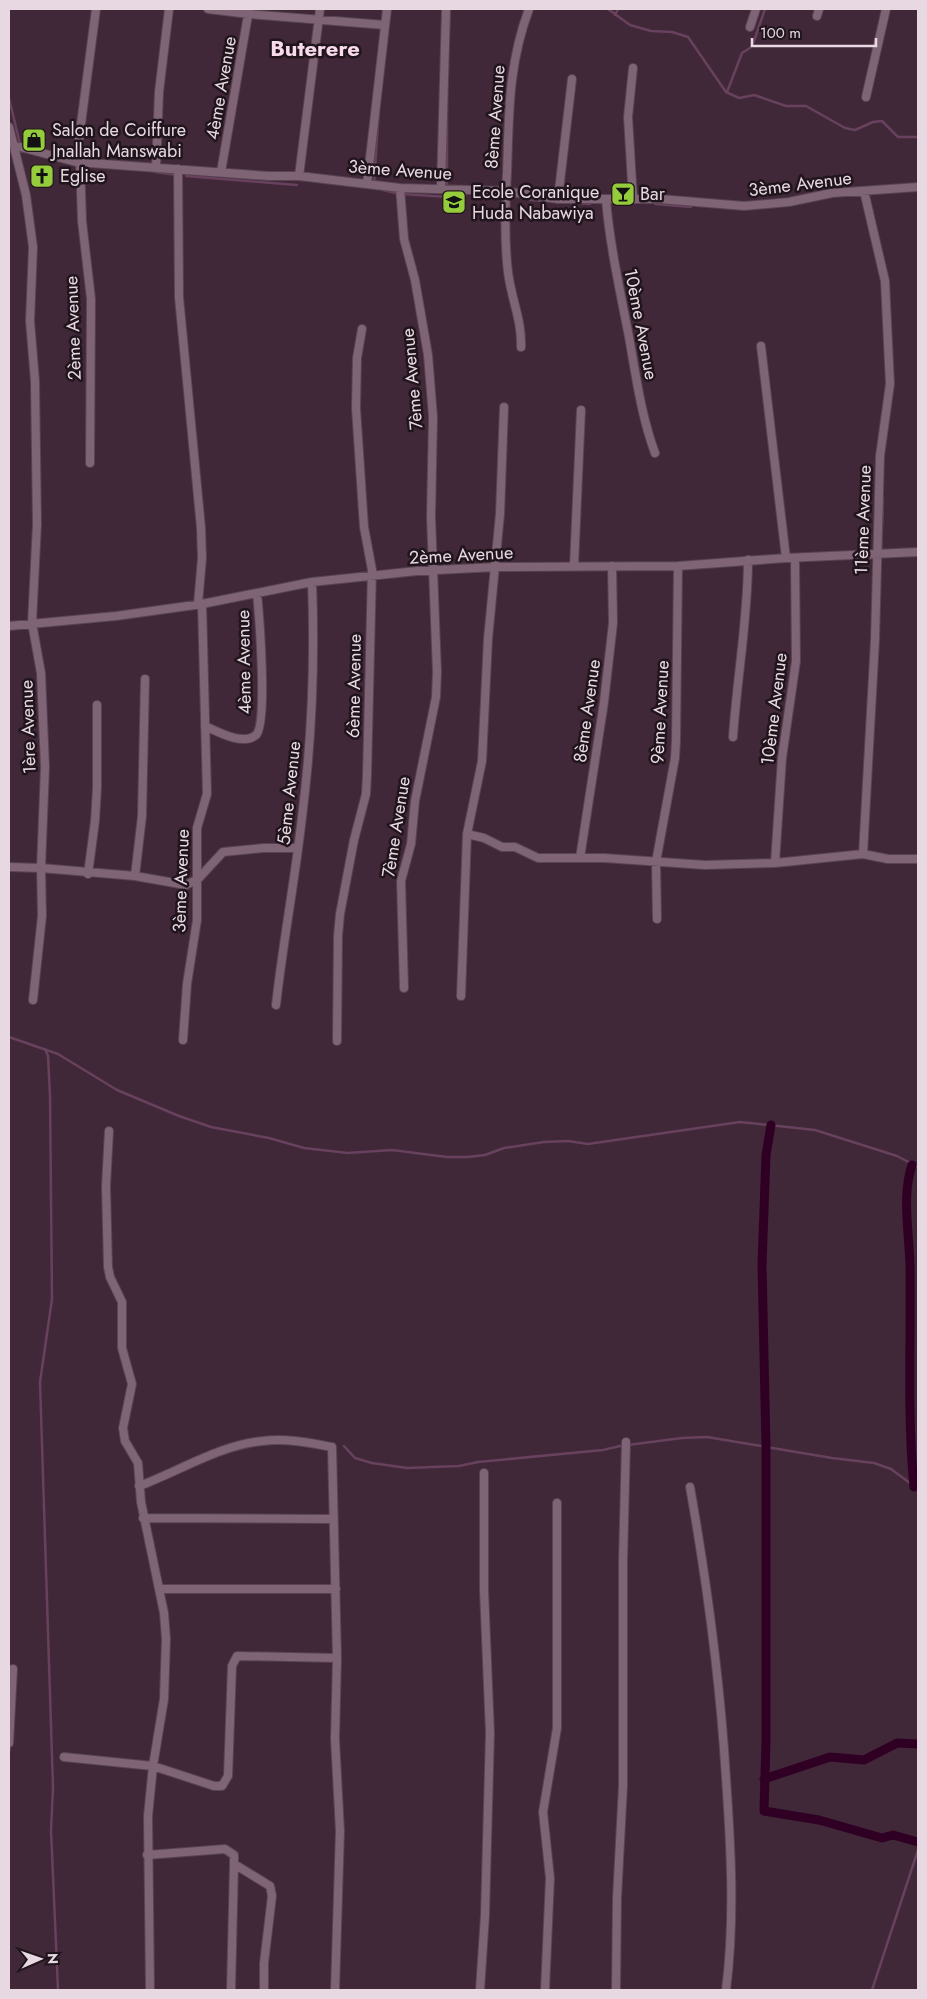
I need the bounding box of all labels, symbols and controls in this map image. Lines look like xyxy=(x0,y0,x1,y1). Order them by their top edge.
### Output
scale bar xyxy=(752,15,876,47)
text: 100 m xyxy=(760,22,801,44)
district label: Buterere xyxy=(270,32,360,64)
street label: 4ème Avenue xyxy=(199,34,243,142)
street label: 8ème Avenue xyxy=(478,64,512,170)
place label: Salon de Coiffure Jnallah Manswabi xyxy=(50,117,186,164)
shop icon: Salon de Coiffure Jnallah Manswabi xyxy=(21,127,47,153)
street label: 3ème Avenue xyxy=(347,153,453,187)
church icon: Eglise xyxy=(29,163,55,189)
place label: Eglise xyxy=(60,163,106,189)
street label: 3ème Avenue xyxy=(747,165,853,203)
place label: Ecole Coranique Huda Nabawiya xyxy=(472,179,599,226)
bar icon: Bar xyxy=(610,181,636,207)
place label: Bar xyxy=(640,181,666,207)
school or university icon: Ecole Coranique Huda Nabawiya xyxy=(441,189,467,215)
street label: 10ème Avenue xyxy=(617,266,665,382)
street label: 2ème Avenue xyxy=(58,275,88,381)
street label: 7ème Avenue xyxy=(395,327,429,431)
street label: 11ème Avenue xyxy=(848,464,878,576)
street label: 2ème Avenue xyxy=(408,539,514,571)
street label: 4ème Avenue xyxy=(230,610,258,714)
street label: 6ème Avenue xyxy=(340,634,368,738)
street label: 10ème Avenue xyxy=(754,651,794,767)
street label: 8ème Avenue xyxy=(567,658,607,764)
street label: 9ème Avenue xyxy=(644,659,676,765)
street label: 1ère Avenue xyxy=(13,680,43,774)
street label: 5ème Avenue xyxy=(271,740,307,846)
street label: 7ème Avenue xyxy=(375,775,417,879)
street label: 3ème Avenue xyxy=(166,829,196,933)
north arrow xyxy=(15,1934,65,1984)
text: N xyxy=(43,1953,63,1964)

